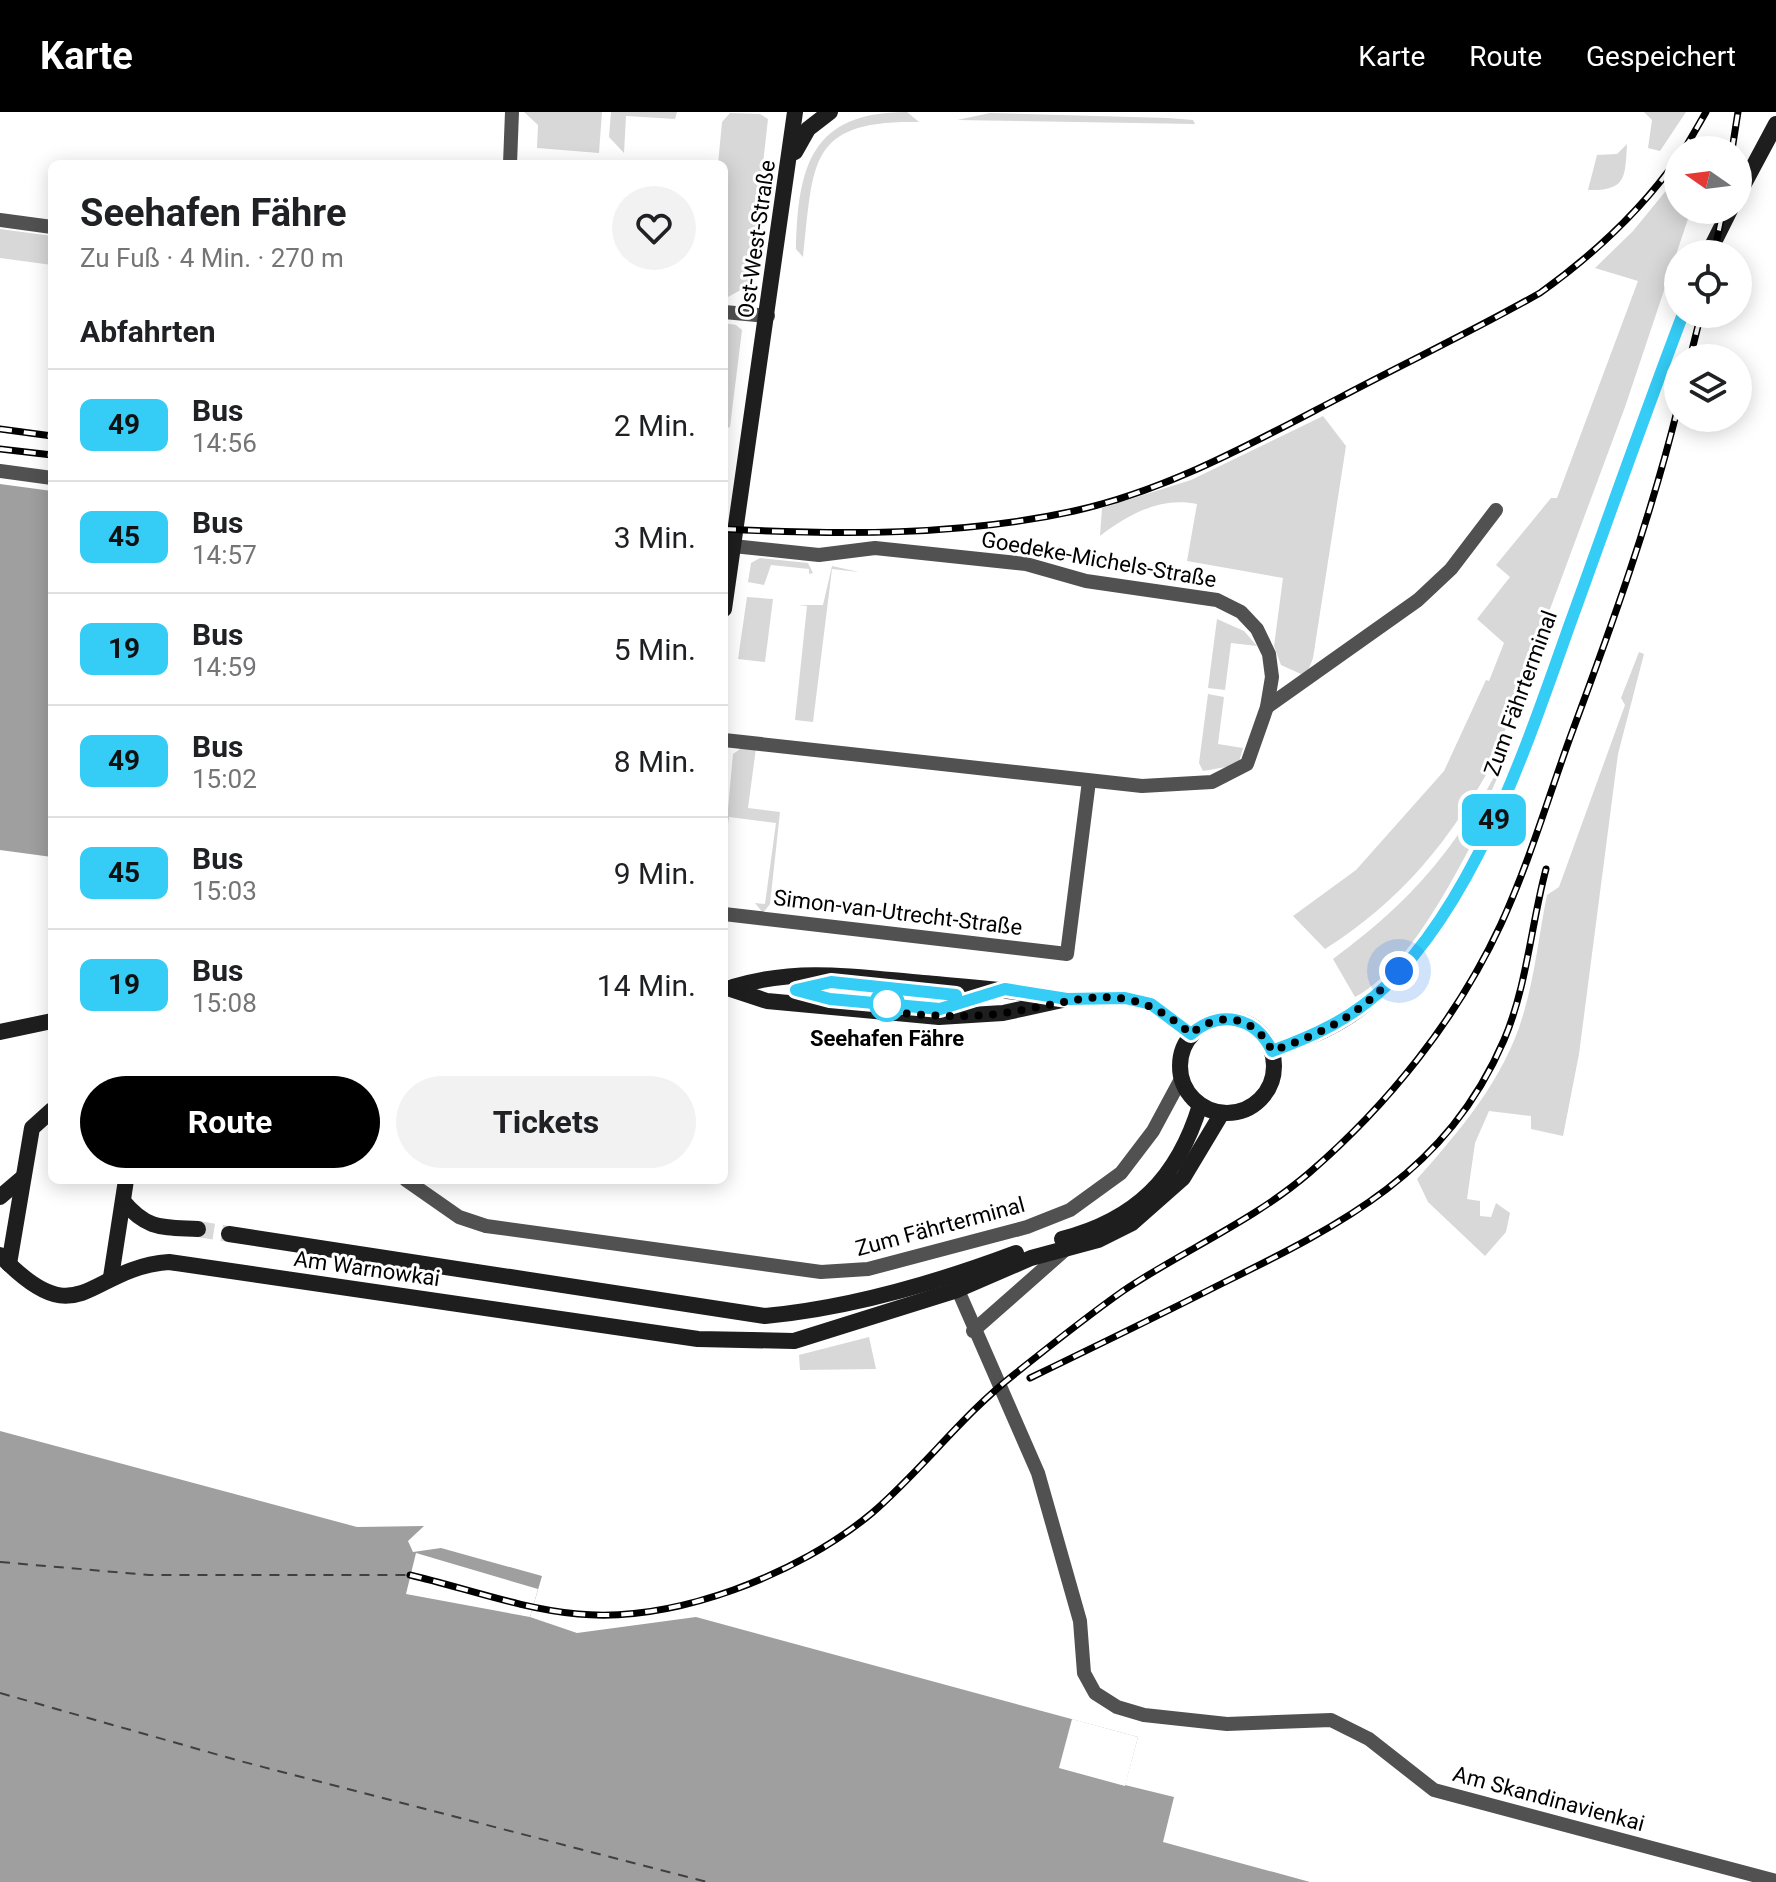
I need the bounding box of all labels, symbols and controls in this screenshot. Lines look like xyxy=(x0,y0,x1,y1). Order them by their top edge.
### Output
text: Karte xyxy=(40,34,133,78)
text: Karte xyxy=(1358,40,1425,73)
text: Route xyxy=(1469,40,1542,73)
text: Gespeichert xyxy=(1586,40,1736,73)
north arrow xyxy=(1664,136,1752,224)
map controls xyxy=(1664,136,1752,432)
street label: Ost-West-Straße xyxy=(733,158,780,320)
button: heart xyxy=(612,186,696,270)
text: Seehafen Fähre xyxy=(80,191,346,235)
button: locate xyxy=(1664,240,1752,328)
text: Zu Fuß · 4 Min. · 270 m xyxy=(80,243,344,273)
text: Abfahrten xyxy=(80,314,216,349)
button: layers xyxy=(1664,344,1752,432)
text: Bus xyxy=(192,393,243,428)
text: 49 xyxy=(108,408,140,441)
text: 2 Min. xyxy=(614,408,696,443)
text: 14:56 xyxy=(192,428,257,458)
text: Bus xyxy=(192,505,243,540)
text: 45 xyxy=(108,520,140,553)
text: 3 Min. xyxy=(614,520,696,555)
street label: Goedeke-Michels-Straße xyxy=(979,526,1219,593)
text: 14:57 xyxy=(192,540,257,570)
street label: Zum Fährterminal xyxy=(1479,607,1562,779)
text: Bus xyxy=(192,617,243,652)
text: 19 xyxy=(108,632,140,665)
text: 5 Min. xyxy=(614,632,696,667)
text: 14:59 xyxy=(192,652,257,682)
text: Bus xyxy=(192,729,243,764)
text: 49 xyxy=(108,744,140,777)
text: 8 Min. xyxy=(614,744,696,779)
text: 15:02 xyxy=(192,764,257,794)
line badge: 49 xyxy=(1458,794,1530,846)
text: 49 xyxy=(1478,803,1510,836)
text: Bus xyxy=(192,841,243,876)
text: 45 xyxy=(108,856,140,889)
text: 9 Min. xyxy=(614,856,696,891)
text: 15:03 xyxy=(192,876,257,906)
street label: Simon-van-Utrecht-Straße xyxy=(772,885,1024,940)
your location xyxy=(1379,951,1419,991)
text: Bus xyxy=(192,953,243,988)
text: 19 xyxy=(108,968,140,1001)
text: 14 Min. xyxy=(597,968,696,1003)
marker: Seehafen Fähre xyxy=(870,987,904,1021)
text: 15:08 xyxy=(192,988,257,1018)
place label: Seehafen Fähre xyxy=(810,1026,964,1051)
button: Route xyxy=(80,1076,380,1168)
button: Tickets xyxy=(396,1076,696,1168)
street label: Zum Fährterminal xyxy=(853,1192,1027,1261)
street label: Am Warnowkai xyxy=(292,1246,442,1291)
street label: Am Skandinavienkai xyxy=(1450,1761,1647,1836)

